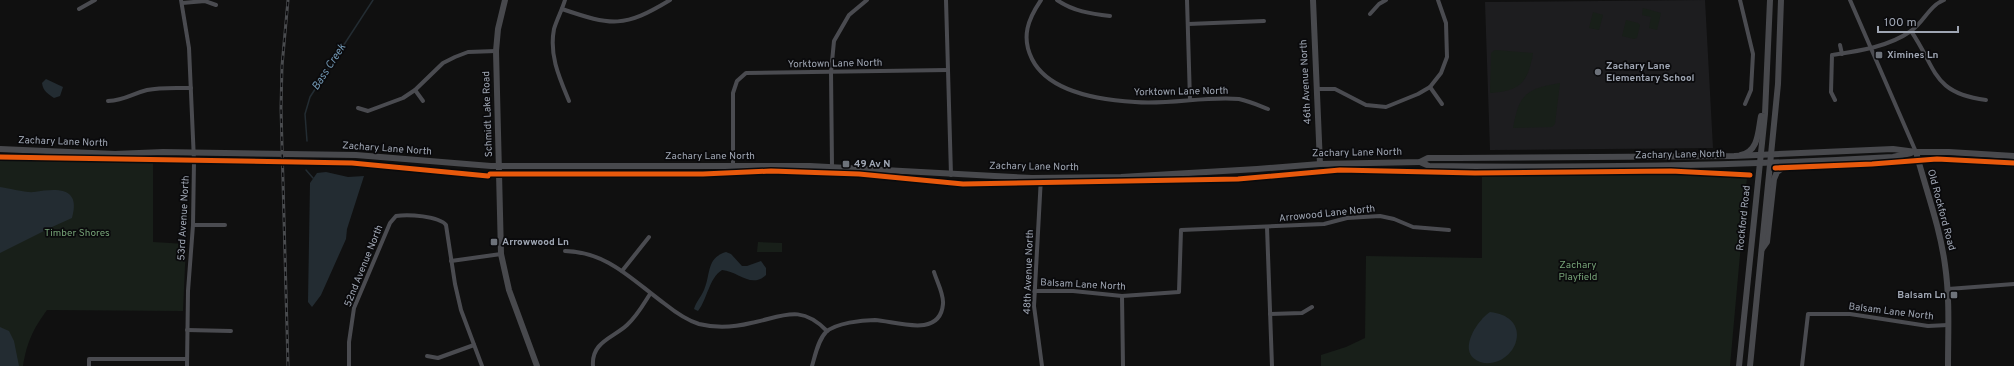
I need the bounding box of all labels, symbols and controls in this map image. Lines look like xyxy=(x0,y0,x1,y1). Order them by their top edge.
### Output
scale bar xyxy=(1878,8,1958,34)
text: 100 m xyxy=(1884,15,1917,31)
street label: 46th Avenue North xyxy=(1297,39,1315,125)
water label: Bass Creek xyxy=(309,41,349,93)
place label: Ximines Ln xyxy=(1887,49,1939,62)
marker: Ximines Ln xyxy=(1874,50,1884,60)
street label: Yorktown Lane North xyxy=(788,57,882,71)
place label: Zachary Lane Elementary School xyxy=(1606,60,1695,85)
marker: Zachary Lane Elementary School xyxy=(1593,67,1603,77)
street label: Schmidt Lake Road xyxy=(480,71,496,157)
street label: Yorktown Lane North xyxy=(1134,85,1228,99)
street label: Zachary Lane North xyxy=(18,134,108,150)
street label: Zachary Lane North xyxy=(342,139,432,159)
street label: Zachary Lane North xyxy=(1312,146,1402,160)
street label: Zachary Lane North xyxy=(1635,148,1725,162)
street label: Zachary Lane North xyxy=(665,150,755,163)
place label: 49 Av N xyxy=(854,158,891,171)
marker: 49 Av N xyxy=(841,159,851,169)
street label: Zachary Lane North xyxy=(989,160,1079,174)
street label: Old Rockford Road xyxy=(1924,168,1958,252)
street label: 53rd Avenue North xyxy=(175,175,193,261)
street label: Rockford Road xyxy=(1734,185,1754,251)
street label: Arrowood Lane North xyxy=(1278,202,1376,226)
street label: 52nd Avenue North xyxy=(342,223,386,309)
park label: Timber Shores xyxy=(44,227,110,240)
street label: 48th Avenue North xyxy=(1021,229,1037,315)
place label: Arrowwood Ln xyxy=(502,236,569,249)
marker: Arrowwood Ln xyxy=(489,237,499,247)
park label: Zachary Playfield xyxy=(1559,259,1597,284)
street label: Balsam Lane North xyxy=(1040,276,1126,294)
place label: Balsam Ln xyxy=(1897,289,1946,302)
marker: Balsam Ln xyxy=(1949,290,1959,300)
street label: Balsam Lane North xyxy=(1848,300,1934,324)

